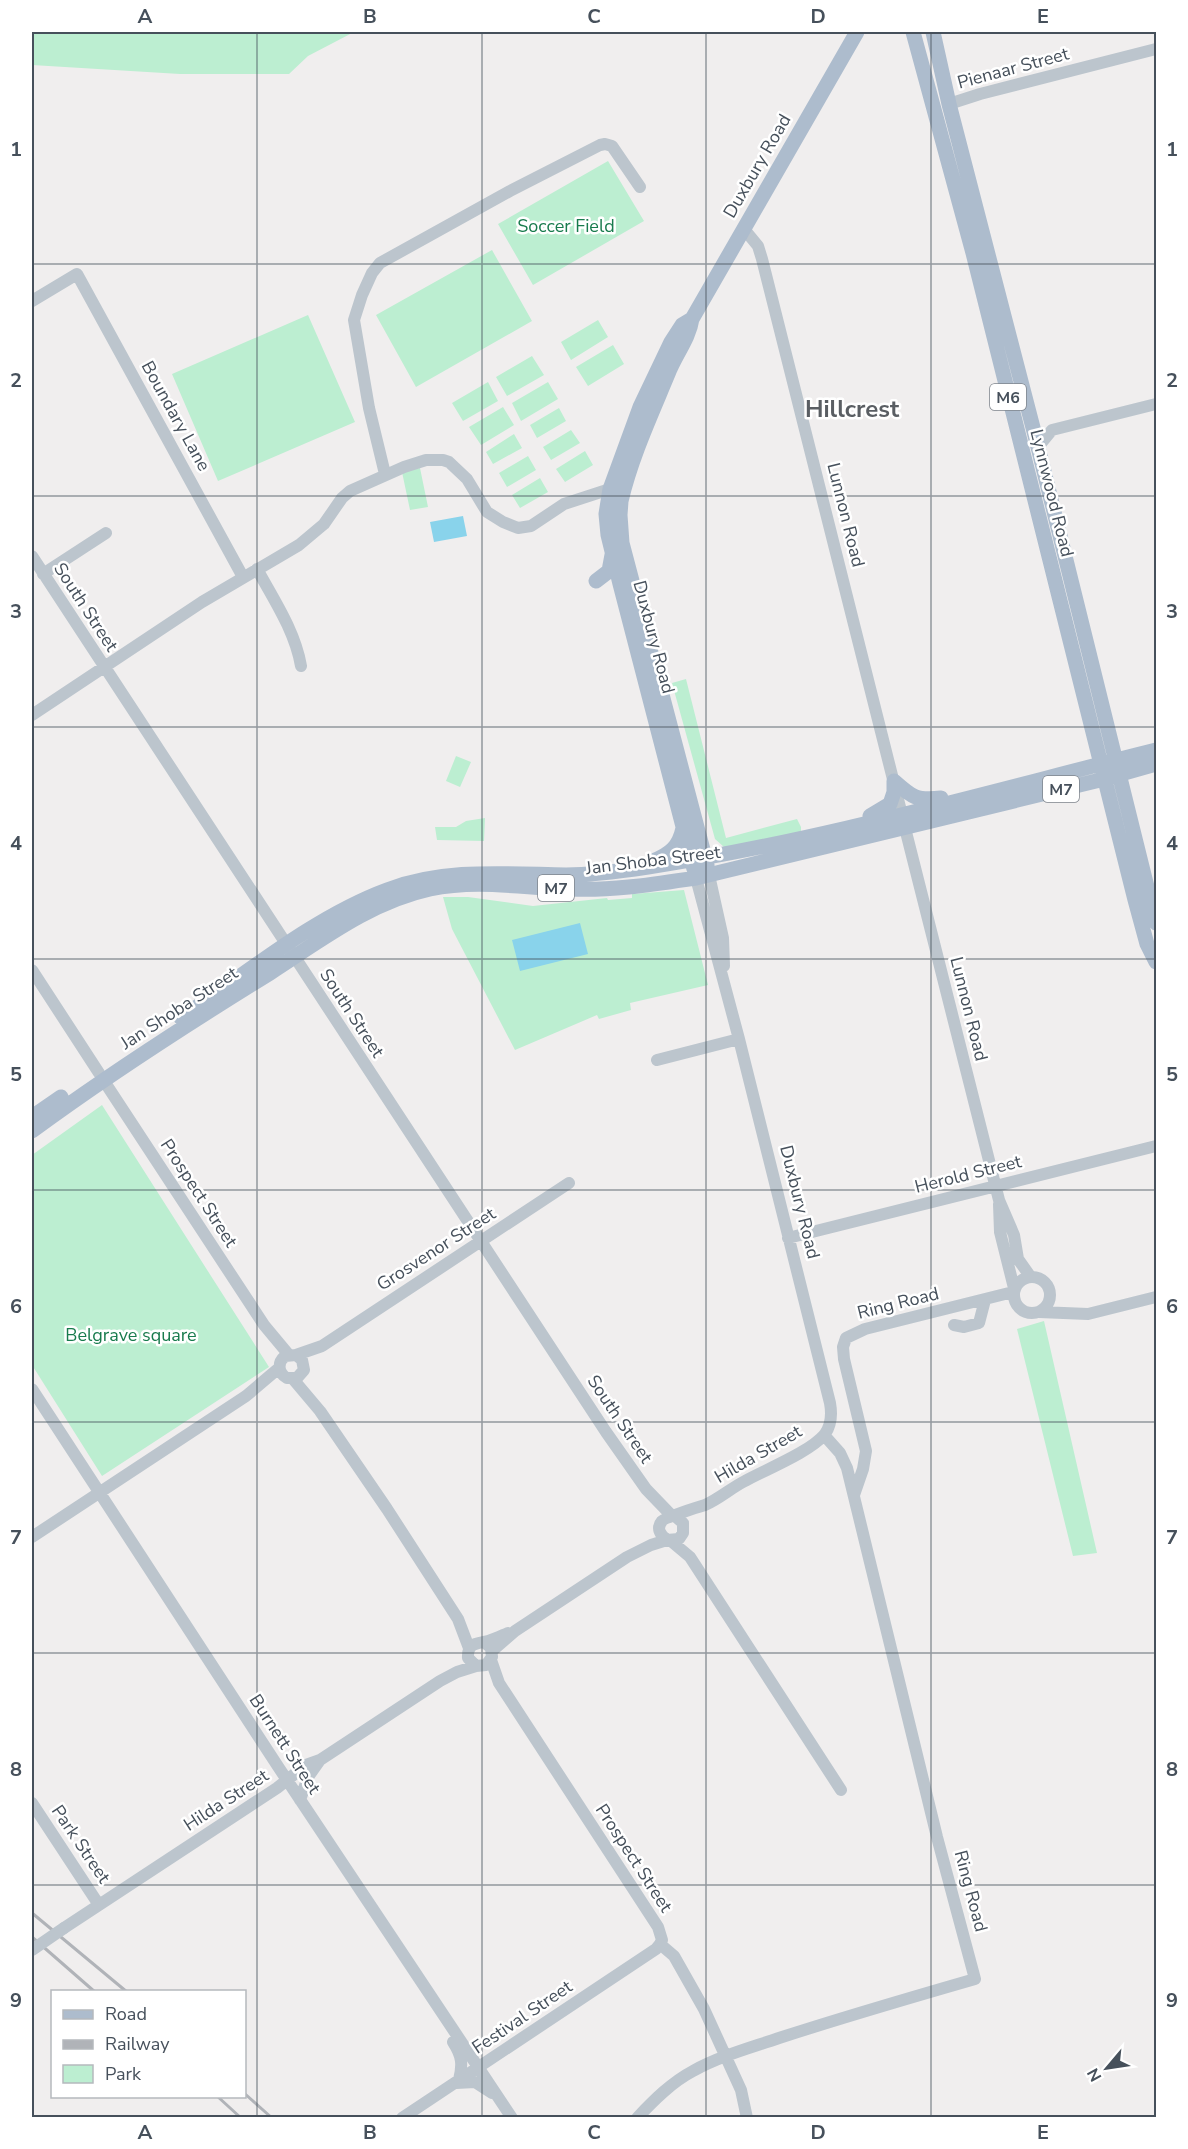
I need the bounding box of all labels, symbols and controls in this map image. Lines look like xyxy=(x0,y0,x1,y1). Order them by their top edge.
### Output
text: A xyxy=(138,3,153,30)
text: B xyxy=(363,3,377,30)
text: C xyxy=(587,3,601,30)
text: D xyxy=(810,3,826,30)
text: E xyxy=(1037,3,1049,30)
street label: Pienaar Street xyxy=(955,41,1072,94)
street label: Duxbury Road xyxy=(718,110,796,222)
text: 1 xyxy=(10,136,22,163)
text: 1 xyxy=(1166,136,1178,163)
park label: Soccer Field xyxy=(517,214,615,238)
street label: Boundary Lane xyxy=(136,357,216,475)
text: 2 xyxy=(10,367,22,394)
text: 2 xyxy=(1166,367,1178,394)
road number: M6 xyxy=(990,384,1026,410)
district label: Hillcrest xyxy=(805,393,900,425)
street label: Lynnwood Road xyxy=(1025,427,1079,559)
street label: Lunnon Road xyxy=(821,460,871,570)
street label: South Street xyxy=(48,558,124,657)
street label: Duxbury Road xyxy=(627,578,681,696)
text: 3 xyxy=(10,598,22,625)
text: 3 xyxy=(1166,598,1178,625)
road number: M7 xyxy=(1043,776,1079,802)
text: 4 xyxy=(10,830,22,857)
text: 4 xyxy=(1166,830,1178,857)
street label: Jan Shoba Street xyxy=(583,840,722,880)
road number: M7 xyxy=(538,875,574,901)
street label: Lunnon Road xyxy=(944,954,994,1064)
street label: Jan Shoba Street xyxy=(115,961,243,1055)
street label: South Street xyxy=(314,964,390,1063)
text: 5 xyxy=(10,1061,22,1088)
text: 5 xyxy=(1166,1061,1178,1088)
street label: Prospect Street xyxy=(155,1134,243,1252)
street label: Duxbury Road xyxy=(774,1143,826,1261)
street label: Herold Street xyxy=(912,1149,1024,1199)
street label: Grosvenor Street xyxy=(372,1201,501,1296)
street label: Ring Road xyxy=(855,1281,941,1325)
text: 6 xyxy=(10,1293,22,1320)
text: 6 xyxy=(1166,1293,1178,1320)
park label: Belgrave square xyxy=(65,1323,197,1347)
street label: South Street xyxy=(582,1370,659,1468)
street label: Hilda Street xyxy=(710,1419,807,1489)
text: 7 xyxy=(10,1524,22,1551)
text: 7 xyxy=(1166,1524,1178,1551)
street label: Burnett Street xyxy=(244,1689,327,1799)
text: 8 xyxy=(10,1756,22,1783)
text: 8 xyxy=(1166,1756,1178,1783)
street label: Hilda Street xyxy=(179,1763,274,1836)
street label: Prospect Street xyxy=(590,1799,678,1917)
street label: Park Street xyxy=(46,1800,116,1888)
street label: Ring Road xyxy=(949,1848,993,1934)
street label: Festival Street xyxy=(467,1974,577,2059)
text: 9 xyxy=(10,1987,22,2014)
text: 9 xyxy=(1166,1987,1178,2014)
legend xyxy=(51,1990,246,2098)
text: Road xyxy=(105,2002,147,2026)
text: Railway xyxy=(105,2032,170,2056)
north arrow xyxy=(1077,2038,1137,2098)
text: Park xyxy=(105,2062,142,2086)
text: N xyxy=(1082,2064,1107,2085)
text: A xyxy=(138,2119,153,2146)
text: B xyxy=(363,2119,377,2146)
text: C xyxy=(587,2119,601,2146)
text: D xyxy=(810,2119,826,2146)
text: E xyxy=(1037,2119,1049,2146)

